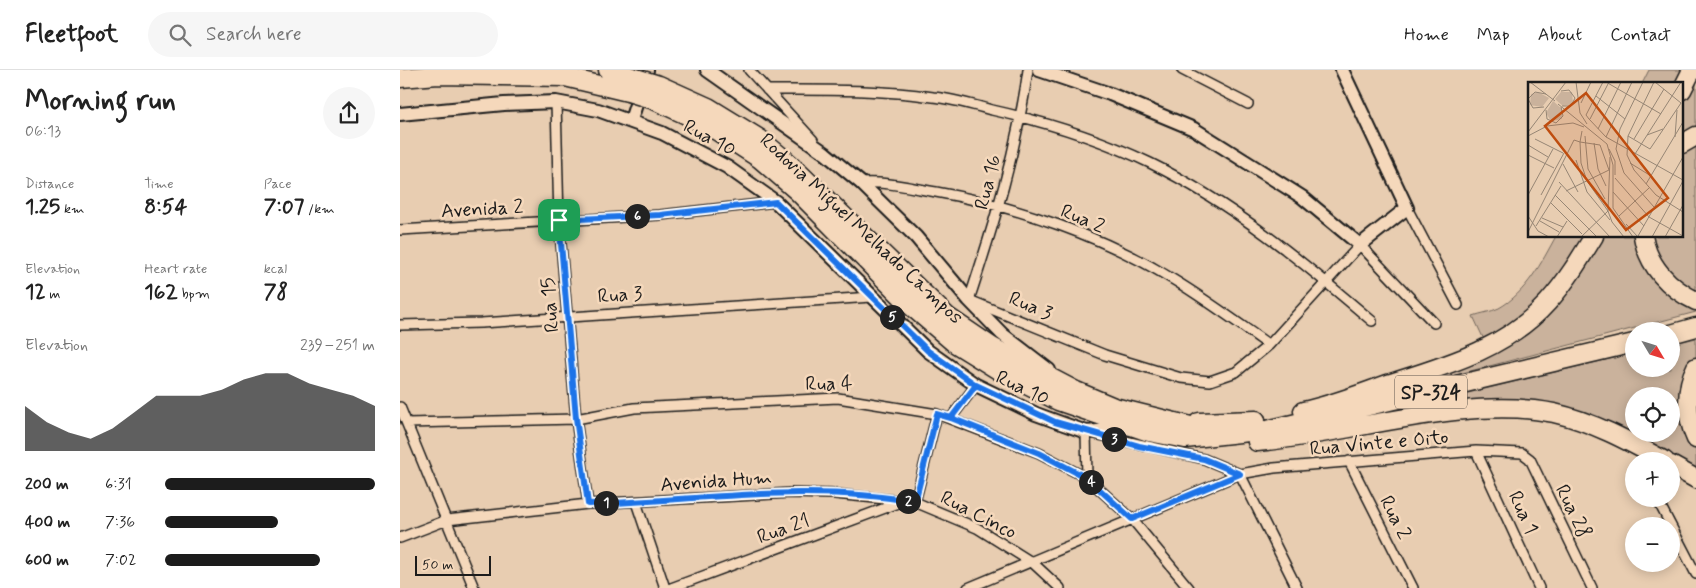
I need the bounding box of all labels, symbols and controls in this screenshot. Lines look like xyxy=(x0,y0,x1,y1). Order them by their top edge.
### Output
search box xyxy=(148,12,498,57)
text: Fleetfoot xyxy=(25,19,118,50)
icon: search xyxy=(166,21,194,49)
text: Search here xyxy=(206,22,302,47)
text: Home xyxy=(1404,23,1449,47)
text: Map xyxy=(1477,23,1510,47)
text: About xyxy=(1538,23,1582,47)
text: Contact xyxy=(1610,23,1671,47)
inset map xyxy=(1528,82,1684,238)
text: Morning run xyxy=(25,83,176,120)
button: share xyxy=(323,87,375,139)
street label: Rua 10 xyxy=(678,113,740,163)
text: 06:13 xyxy=(25,121,61,142)
street label: Rodovia Miguel Melhado Campos xyxy=(752,127,969,332)
street label: Rua 16 xyxy=(969,152,1008,213)
text: Distance xyxy=(25,175,74,193)
text: Time xyxy=(144,175,174,193)
text: Pace xyxy=(264,175,292,193)
text: 1.25 xyxy=(25,193,60,221)
text: 8:54 xyxy=(144,193,187,221)
text: 7:07 xyxy=(264,193,304,221)
street label: Avenida 2 xyxy=(440,194,524,225)
street label: Rua 2 xyxy=(1056,198,1109,241)
pin xyxy=(538,199,580,241)
text: km xyxy=(60,200,84,218)
text: /km xyxy=(304,200,335,218)
pin: 6 xyxy=(624,204,650,228)
icon: arrive xyxy=(545,206,573,234)
text: 6 xyxy=(634,207,641,225)
text: Elevation xyxy=(25,260,80,278)
text: Heart rate xyxy=(144,260,207,278)
text: kcal xyxy=(264,260,287,278)
street label: Rua 15 xyxy=(535,276,566,334)
text: 12 xyxy=(25,278,45,306)
text: 162 xyxy=(144,278,178,306)
text: 78 xyxy=(264,278,288,306)
street label: Rua 3 xyxy=(597,280,643,311)
text: m xyxy=(45,285,60,303)
text: bpm xyxy=(178,285,210,303)
street label: Rua 3 xyxy=(1004,285,1056,328)
pin: 5 xyxy=(880,304,904,330)
text: 5 xyxy=(888,308,897,326)
north arrow xyxy=(1625,322,1680,378)
map controls xyxy=(1625,322,1680,572)
text: Elevation xyxy=(25,335,88,356)
text: 239–251 m xyxy=(300,335,375,356)
street label: Rua 10 xyxy=(991,364,1054,412)
street label: Rua 4 xyxy=(805,371,853,398)
road number: SP-324 xyxy=(1395,376,1467,408)
button: locate xyxy=(1625,387,1680,442)
street label: Rua Vinte e Oito xyxy=(1309,424,1450,463)
pin: 3 xyxy=(1102,426,1126,452)
text: 3 xyxy=(1111,430,1118,448)
button: + xyxy=(1625,452,1680,507)
street label: Avenida Hum xyxy=(659,464,773,499)
pin: 4 xyxy=(1078,470,1104,494)
text: 4 xyxy=(1087,473,1096,491)
text: 200 m xyxy=(25,474,69,495)
text: 6:31 xyxy=(105,474,132,495)
street label: Rua 28 xyxy=(1548,480,1597,543)
street label: Rua Cinco xyxy=(935,485,1021,546)
street label: Rua 1 xyxy=(1501,487,1544,539)
pin: 2 xyxy=(896,488,920,514)
pin: 1 xyxy=(594,490,618,516)
street label: Rua 2 xyxy=(1372,491,1417,544)
text: 2 xyxy=(905,492,912,510)
text: 1 xyxy=(603,494,610,512)
street label: Rua 21 xyxy=(753,507,814,551)
text: 400 m xyxy=(25,512,70,533)
text: 7:36 xyxy=(105,512,135,533)
button: − xyxy=(1625,517,1680,572)
text: 600 m xyxy=(25,550,69,571)
text: 7:02 xyxy=(105,550,136,571)
scale bar xyxy=(415,553,491,576)
text: 50 m xyxy=(422,556,453,574)

